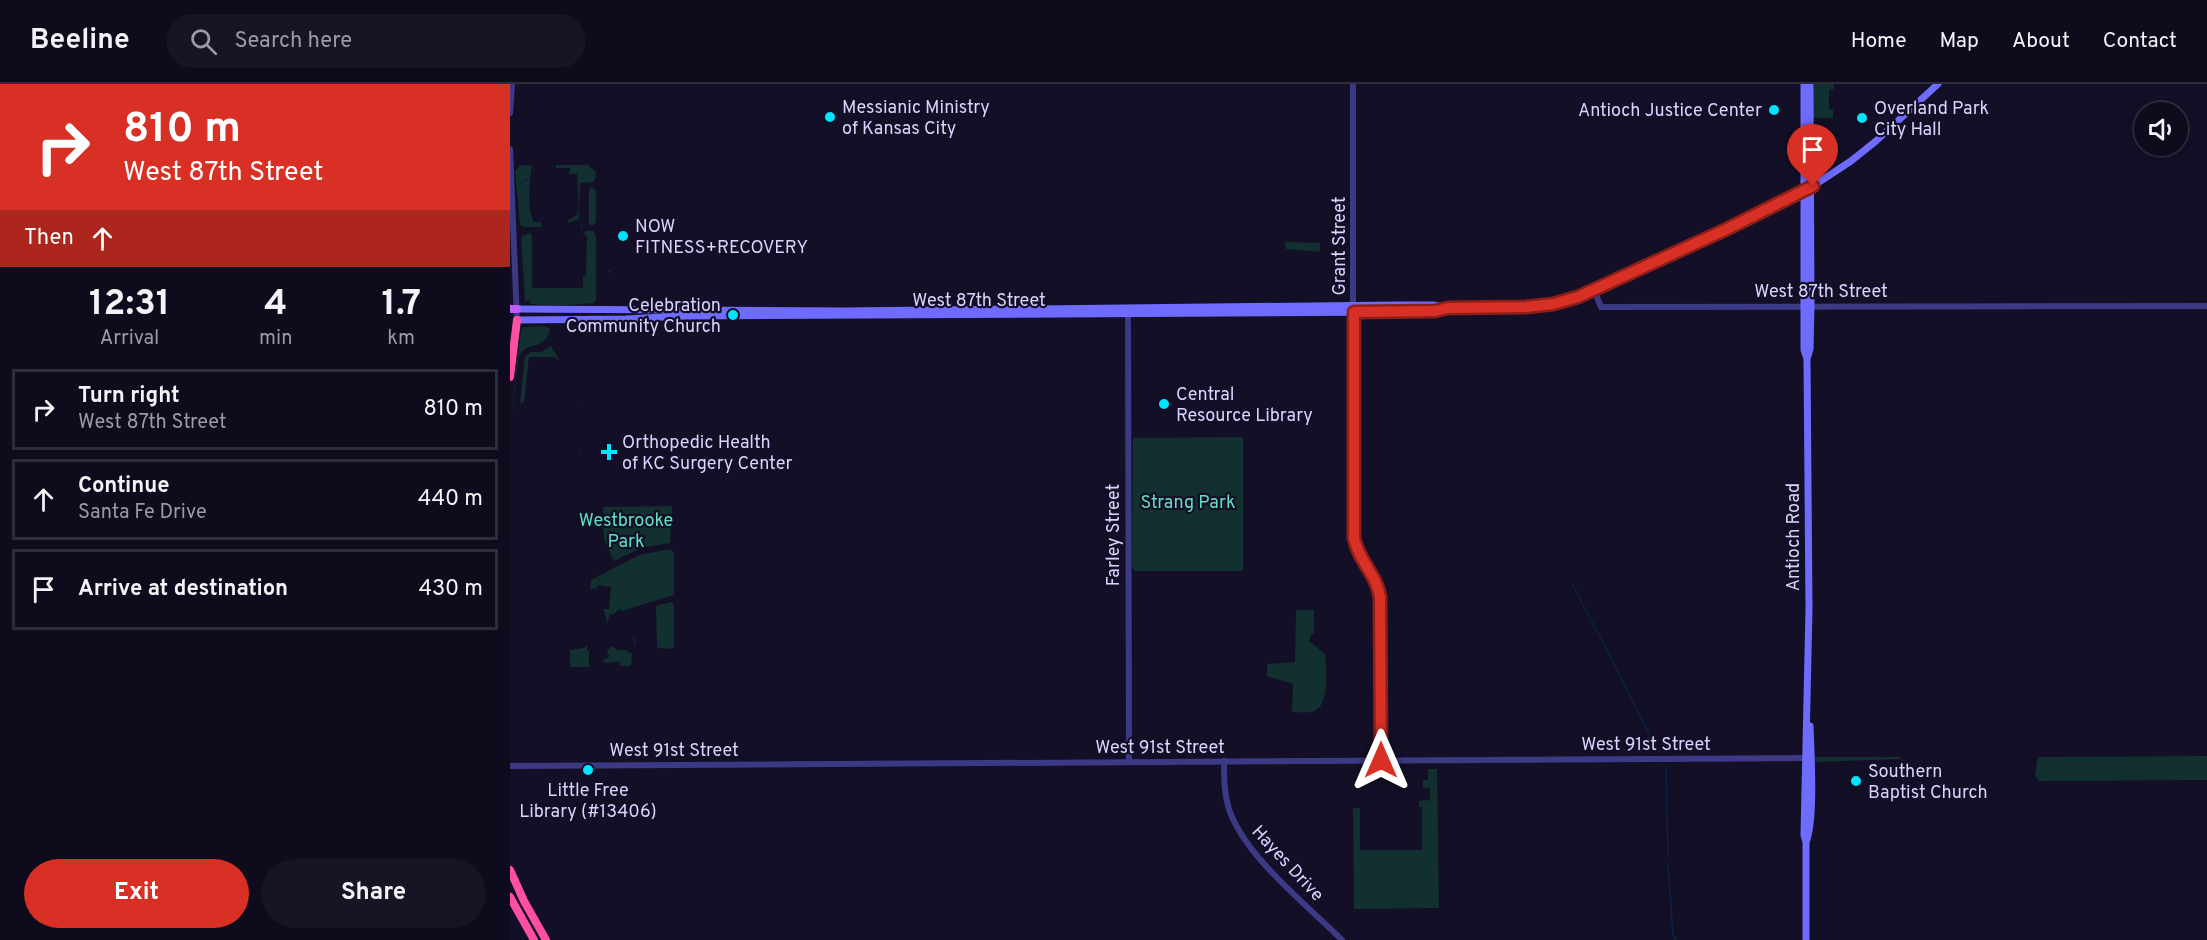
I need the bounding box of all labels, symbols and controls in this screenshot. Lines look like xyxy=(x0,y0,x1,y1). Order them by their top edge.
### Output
search box xyxy=(166,14,586,68)
text: Beeline xyxy=(30,23,130,59)
icon: search xyxy=(187,25,220,58)
text: Search here xyxy=(235,28,352,55)
text: Home xyxy=(1851,28,1907,55)
text: Map xyxy=(1940,28,1979,55)
text: About xyxy=(2012,28,2070,55)
text: Contact xyxy=(2103,28,2177,55)
place label: Messianic Ministry of Kansas City xyxy=(842,97,990,141)
place label: Overland Park City Hall xyxy=(1874,98,1989,142)
place label: Antioch Justice Center xyxy=(1578,100,1762,123)
map controls xyxy=(2134,102,2188,156)
button: sound xyxy=(2134,102,2188,156)
marker: Antioch Justice Center xyxy=(1767,103,1781,117)
text: 810 m xyxy=(123,104,241,157)
icon: right xyxy=(24,108,102,186)
marker: Messianic Ministry of Kansas City xyxy=(823,110,837,124)
marker: Overland Park City Hall xyxy=(1855,111,1869,125)
pin xyxy=(1787,124,1838,186)
icon: arrive xyxy=(1796,133,1829,166)
text: West 87th Street xyxy=(123,156,323,190)
street label: Grant Street xyxy=(1329,196,1352,296)
place label: NOW FITNESS+RECOVERY xyxy=(635,216,808,260)
icon: ahead xyxy=(86,222,119,255)
text: Then xyxy=(24,225,74,252)
marker: NOW FITNESS+RECOVERY xyxy=(616,229,630,243)
street label: West 87th Street xyxy=(1754,281,1888,304)
text: 12:31 xyxy=(89,282,170,328)
text: 4 xyxy=(264,282,287,328)
text: 1.7 xyxy=(381,282,421,328)
street label: West 87th Street xyxy=(912,290,1046,313)
place label: Celebration Community Church xyxy=(566,295,721,339)
marker: Celebration Community Church xyxy=(726,308,740,322)
text: Arrival xyxy=(100,326,159,352)
text: min xyxy=(259,326,292,352)
text: km xyxy=(387,326,415,352)
text: Turn right xyxy=(78,383,180,410)
place label: Central Resource Library xyxy=(1176,384,1313,428)
icon: right xyxy=(27,393,60,426)
text: 810 m xyxy=(423,396,483,423)
marker: Central Resource Library xyxy=(1157,397,1171,411)
text: West 87th Street xyxy=(78,410,226,436)
place label: Orthopedic Health of KC Surgery Center xyxy=(622,432,793,476)
marker: Orthopedic Health of KC Surgery Center xyxy=(600,443,618,461)
text: Continue xyxy=(78,473,169,500)
icon: ahead xyxy=(27,483,60,516)
street label: Antioch Road xyxy=(1783,483,1806,591)
street label: Farley Street xyxy=(1103,484,1126,586)
text: 440 m xyxy=(418,486,483,513)
park label: Strang Park xyxy=(1141,492,1235,515)
text: Santa Fe Drive xyxy=(78,500,207,526)
park label: Westbrooke Park xyxy=(579,510,673,554)
icon: arrive xyxy=(27,573,60,606)
text: Arrive at destination xyxy=(78,576,288,603)
text: 430 m xyxy=(418,576,483,603)
position arrow xyxy=(1349,728,1413,792)
street label: West 91st Street xyxy=(1581,734,1711,757)
street label: West 91st Street xyxy=(1095,737,1225,760)
street label: West 91st Street xyxy=(609,740,739,763)
place label: Southern Baptist Church xyxy=(1868,761,1988,805)
marker: Little Free Library (#13406) xyxy=(581,763,595,777)
marker: Southern Baptist Church xyxy=(1849,774,1863,788)
place label: Little Free Library (#13406) xyxy=(519,780,657,824)
street label: Hayes Drive xyxy=(1246,821,1328,907)
button: Exit xyxy=(24,859,249,928)
button: Share xyxy=(261,859,486,928)

